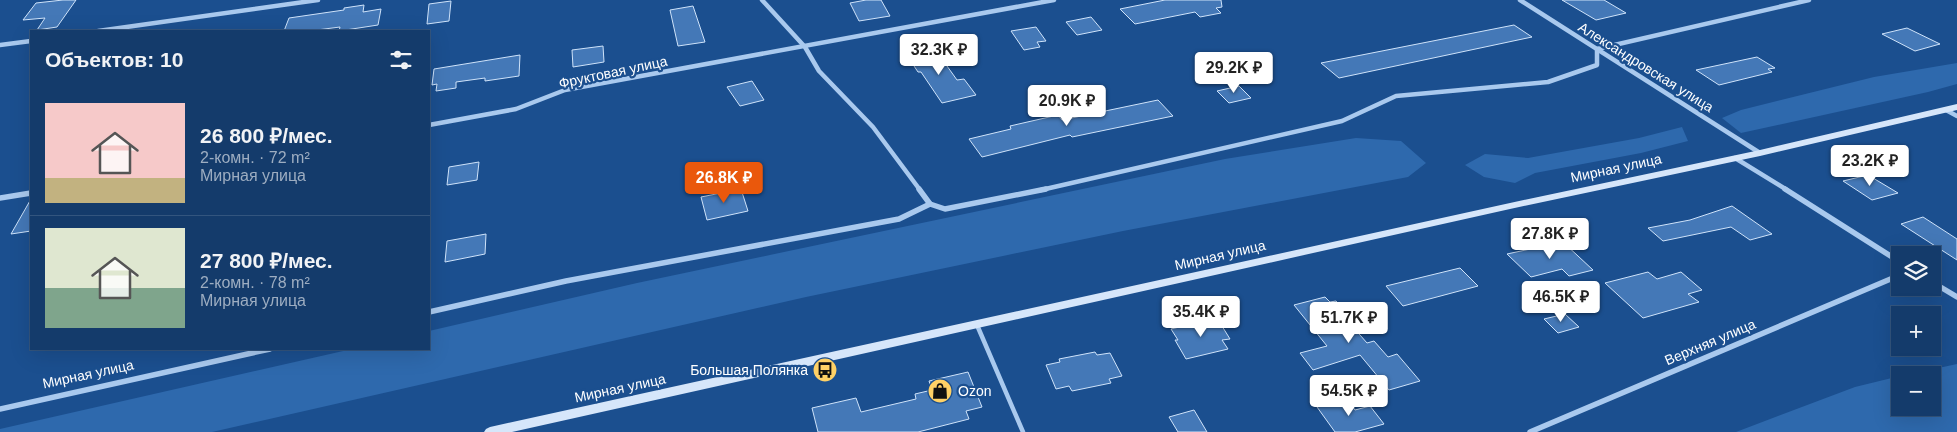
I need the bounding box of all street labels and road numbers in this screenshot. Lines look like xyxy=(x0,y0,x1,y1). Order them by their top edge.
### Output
street label: Александровская улица xyxy=(1575,19,1717,115)
street label: Фруктовая улица xyxy=(557,53,669,91)
street label: Мирная улица xyxy=(1569,150,1663,185)
street label: Мирная улица xyxy=(1173,237,1267,273)
street label: Верхняя улица xyxy=(1662,316,1758,368)
street label: Мирная улица xyxy=(41,356,135,391)
street label: Мирная улица xyxy=(573,370,667,405)

